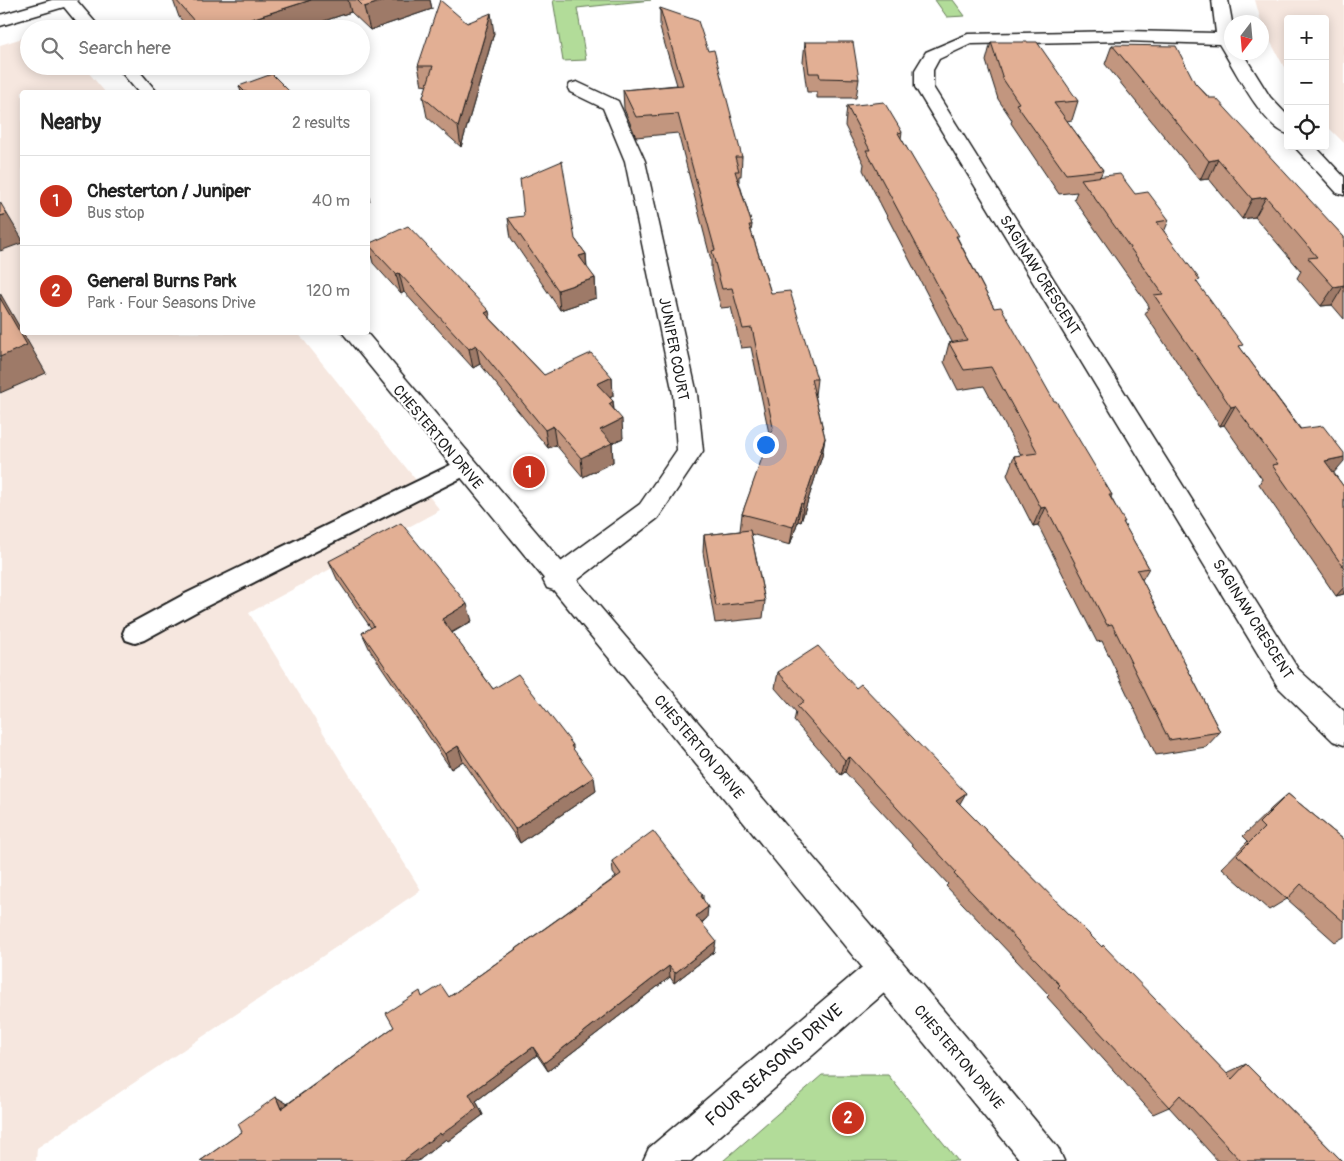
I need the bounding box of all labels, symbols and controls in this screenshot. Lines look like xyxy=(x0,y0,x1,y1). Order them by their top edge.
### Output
north arrow xyxy=(1224,15,1269,60)
map controls xyxy=(1284,15,1329,150)
button: + xyxy=(1284,15,1329,60)
search box xyxy=(20,20,370,75)
icon: search xyxy=(38,34,66,62)
text: Search here xyxy=(78,36,171,60)
button: − xyxy=(1284,60,1329,105)
button: locate xyxy=(1284,105,1329,150)
text: Nearby xyxy=(40,109,101,136)
text: 2 results xyxy=(292,113,350,133)
text: Chesterton / Juniper xyxy=(87,179,251,203)
text: 1 xyxy=(53,191,59,211)
text: 40 m xyxy=(312,191,350,211)
text: Bus stop xyxy=(87,203,145,223)
street label: SAGINAW CRESCENT xyxy=(995,212,1084,339)
text: General Burns Park xyxy=(87,269,236,293)
text: 2 xyxy=(52,281,60,301)
text: 120 m xyxy=(306,281,350,301)
text: Park · Four Seasons Drive xyxy=(87,293,256,313)
street label: JUNIPER COURT xyxy=(654,296,693,402)
street label: CHESTERTON DRIVE xyxy=(388,381,487,494)
your location xyxy=(753,432,779,458)
pin: 1 xyxy=(513,453,545,491)
street label: SAGINAW CRESCENT xyxy=(1208,556,1297,683)
street label: CHESTERTON DRIVE xyxy=(649,691,748,804)
street label: FOUR SEASONS DRIVE xyxy=(701,999,848,1132)
street label: CHESTERTON DRIVE xyxy=(909,1001,1008,1114)
pin: 2 xyxy=(832,1099,864,1137)

